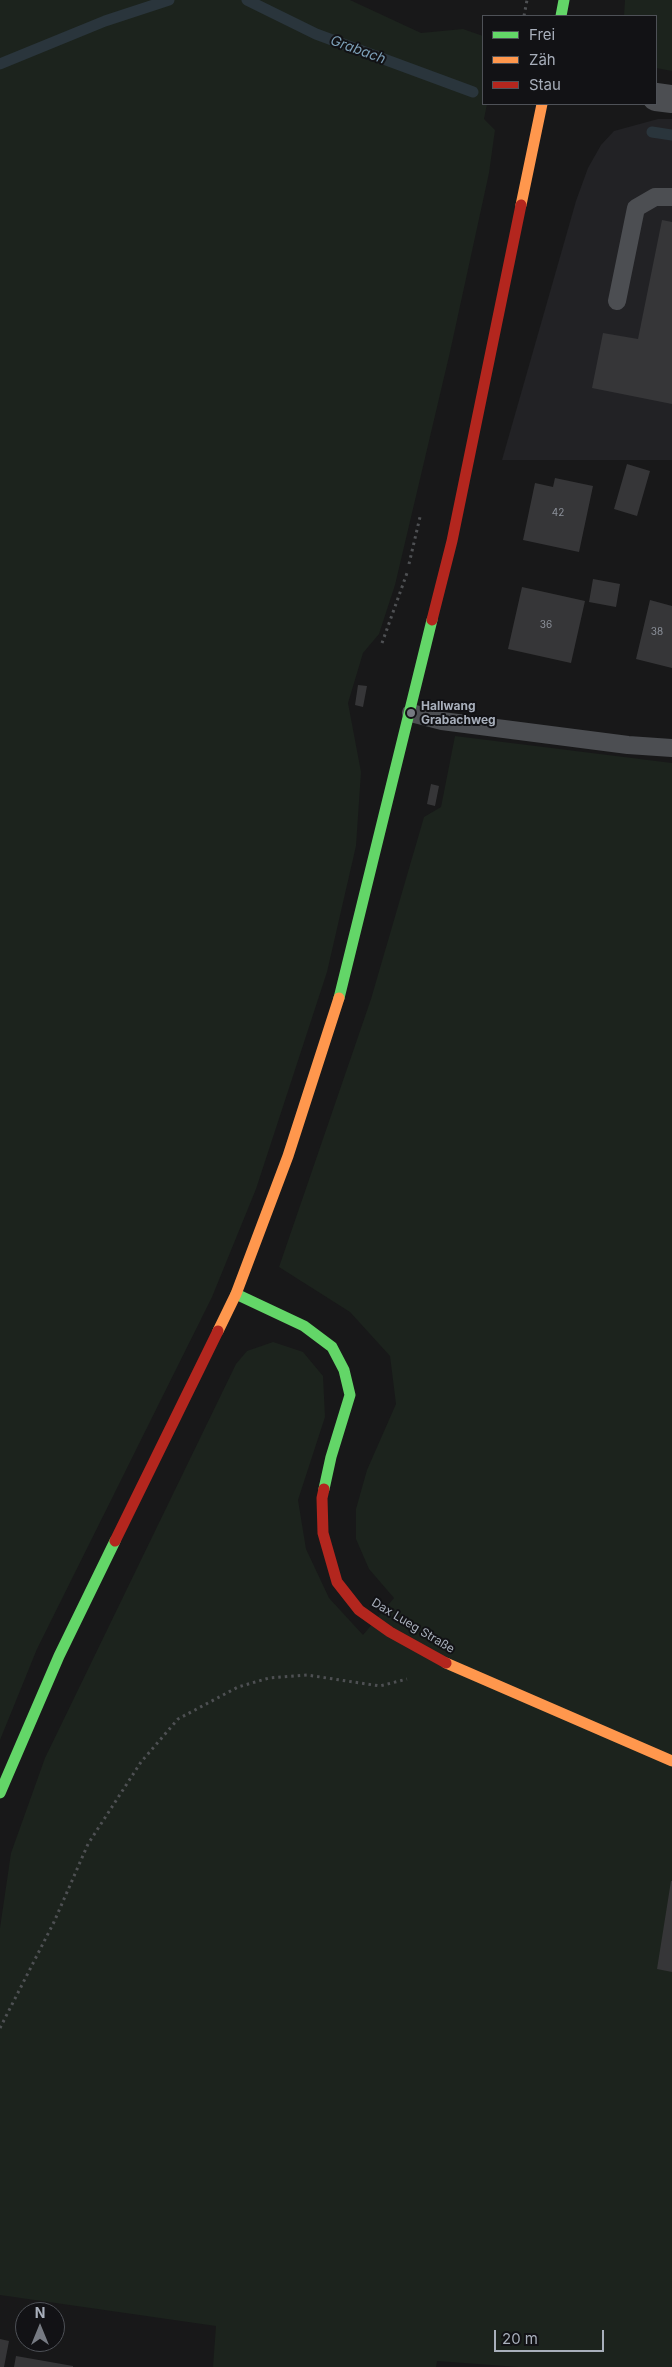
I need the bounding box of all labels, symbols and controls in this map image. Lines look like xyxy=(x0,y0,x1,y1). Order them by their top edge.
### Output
legend xyxy=(482,15,657,105)
text: Frei xyxy=(529,25,555,44)
water label: Grabach xyxy=(328,32,388,68)
text: Zäh xyxy=(529,50,556,69)
text: Stau xyxy=(529,75,561,94)
house number: 42 xyxy=(552,507,564,519)
house number: 36 xyxy=(540,619,552,631)
house number: 38 xyxy=(651,626,663,638)
place label: Hallwang Grabachweg xyxy=(421,699,496,727)
marker: Hallwang Grabachweg xyxy=(405,707,417,719)
street label: Dax Lueg Straße xyxy=(369,1596,457,1656)
north arrow xyxy=(15,2302,65,2352)
text: N xyxy=(35,2304,45,2321)
scale bar xyxy=(497,2320,607,2352)
text: 20 m xyxy=(502,2329,538,2348)

